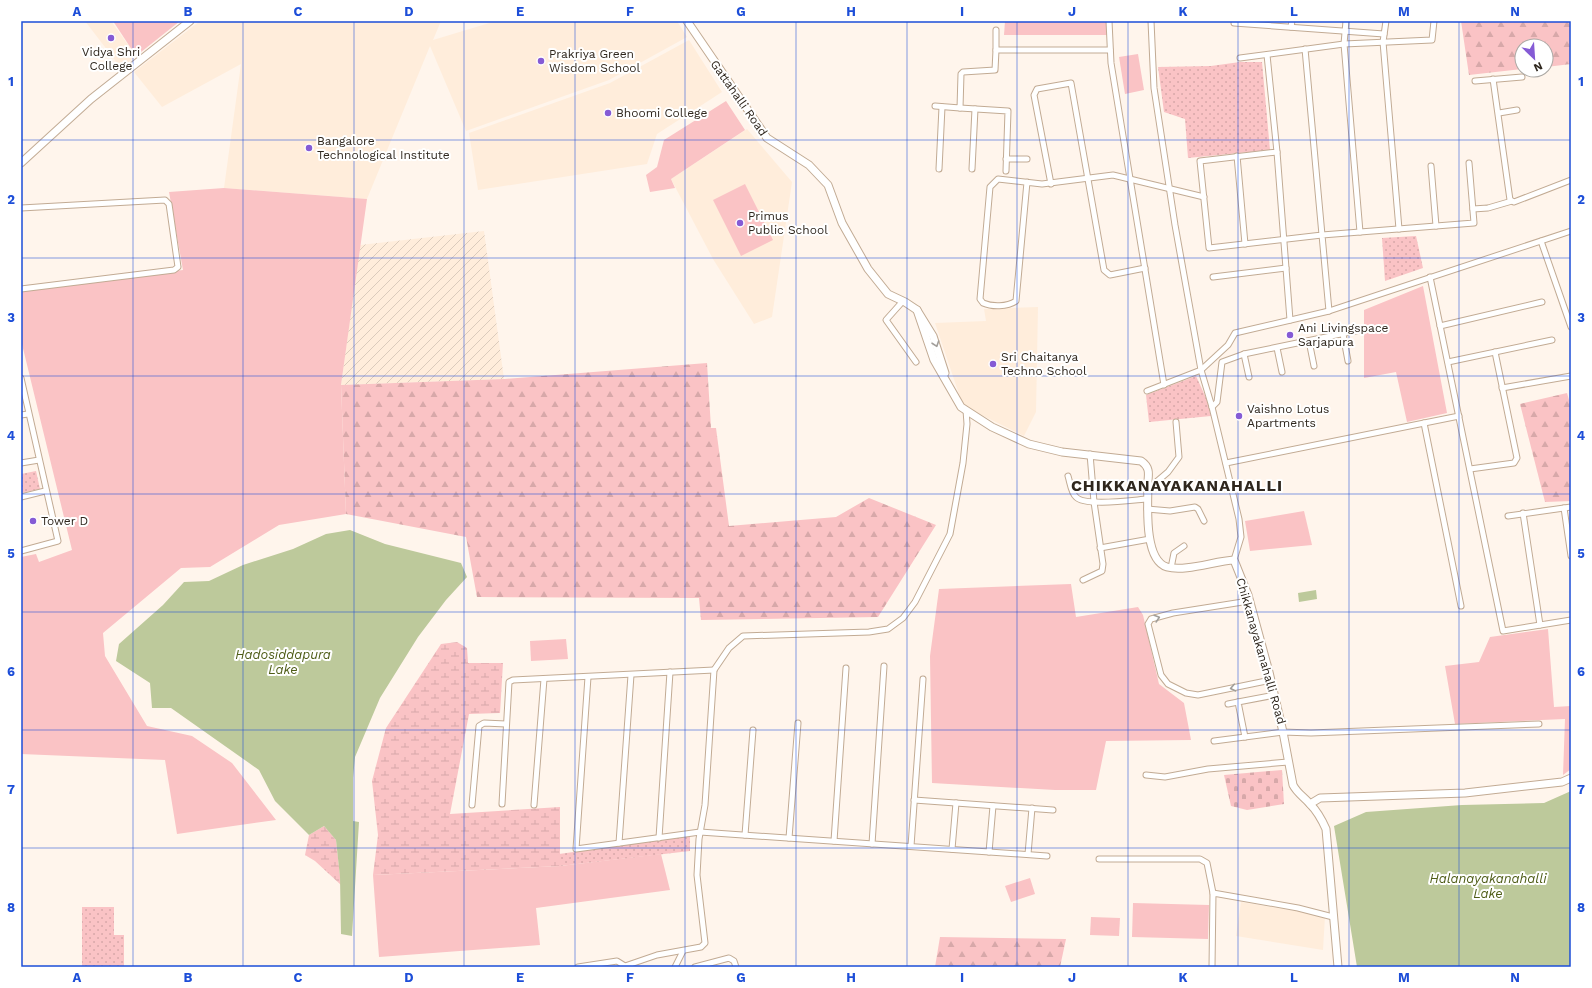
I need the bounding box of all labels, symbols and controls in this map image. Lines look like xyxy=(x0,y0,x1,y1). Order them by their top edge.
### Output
text: A xyxy=(73,4,82,19)
text: B xyxy=(184,4,193,19)
text: C xyxy=(294,4,303,19)
text: D xyxy=(404,4,414,19)
text: E xyxy=(516,4,524,19)
text: F xyxy=(626,4,634,19)
text: G xyxy=(736,4,746,19)
text: H xyxy=(846,4,856,19)
text: I xyxy=(960,4,964,19)
text: J xyxy=(1068,4,1076,19)
text: K xyxy=(1178,4,1188,19)
text: L xyxy=(1290,4,1298,19)
text: M xyxy=(1398,4,1410,19)
text: N xyxy=(1510,4,1520,19)
marker: Vidya Shri College xyxy=(106,33,116,43)
north arrow xyxy=(1514,38,1554,78)
place label: Vidya Shri College xyxy=(82,45,140,73)
place label: Prakriya Green Wisdom School xyxy=(549,47,641,75)
marker: Prakriya Green Wisdom School xyxy=(536,56,546,66)
street label: Gattahalli Road xyxy=(708,57,770,139)
text: N xyxy=(1532,59,1544,74)
text: 1 xyxy=(8,74,14,89)
text: 1 xyxy=(1578,74,1584,89)
place label: Bhoomi College xyxy=(616,106,707,120)
marker: Bhoomi College xyxy=(603,108,613,118)
place label: Bangalore Technological Institute xyxy=(317,134,450,162)
marker: Bangalore Technological Institute xyxy=(304,143,314,153)
text: 2 xyxy=(7,192,15,207)
text: 2 xyxy=(1577,192,1585,207)
place label: Primus Public School xyxy=(748,209,828,237)
marker: Primus Public School xyxy=(735,218,745,228)
text: 3 xyxy=(7,310,15,325)
text: 3 xyxy=(1577,310,1585,325)
place label: Ani Livingspace Sarjapura xyxy=(1298,321,1389,349)
marker: Ani Livingspace Sarjapura xyxy=(1285,330,1295,340)
one-way arrow xyxy=(931,340,940,347)
place label: Sri Chaitanya Techno School xyxy=(1001,350,1087,378)
marker: Sri Chaitanya Techno School xyxy=(988,359,998,369)
place label: Vaishno Lotus Apartments xyxy=(1247,402,1329,430)
marker: Vaishno Lotus Apartments xyxy=(1234,411,1244,421)
text: 4 xyxy=(7,428,16,443)
text: 4 xyxy=(1577,428,1586,443)
district label: CHIKKANAYAKANAHALLI xyxy=(1071,476,1283,495)
place label: Tower D xyxy=(41,514,88,528)
marker: Tower D xyxy=(28,516,38,526)
text: 5 xyxy=(7,546,15,561)
text: 5 xyxy=(1577,546,1585,561)
street label: Chikkanayakanahalli Road xyxy=(1233,576,1289,726)
one-way arrow xyxy=(1153,614,1160,623)
water label: Hadosiddapura Lake xyxy=(235,647,331,677)
text: 6 xyxy=(7,664,15,679)
text: 6 xyxy=(1577,664,1585,679)
one-way arrow xyxy=(1229,683,1236,691)
text: 7 xyxy=(7,782,15,797)
text: 7 xyxy=(1577,782,1585,797)
water label: Halanayakanahalli Lake xyxy=(1429,871,1547,901)
text: 8 xyxy=(7,900,15,915)
text: 8 xyxy=(1577,900,1585,915)
text: A xyxy=(73,970,82,985)
text: B xyxy=(184,970,193,985)
text: C xyxy=(294,970,303,985)
text: D xyxy=(404,970,414,985)
text: E xyxy=(516,970,524,985)
text: F xyxy=(626,970,634,985)
text: G xyxy=(736,970,746,985)
text: H xyxy=(846,970,856,985)
text: I xyxy=(960,970,964,985)
text: J xyxy=(1068,970,1076,985)
text: K xyxy=(1178,970,1188,985)
text: L xyxy=(1290,970,1298,985)
text: M xyxy=(1398,970,1410,985)
text: N xyxy=(1510,970,1520,985)

